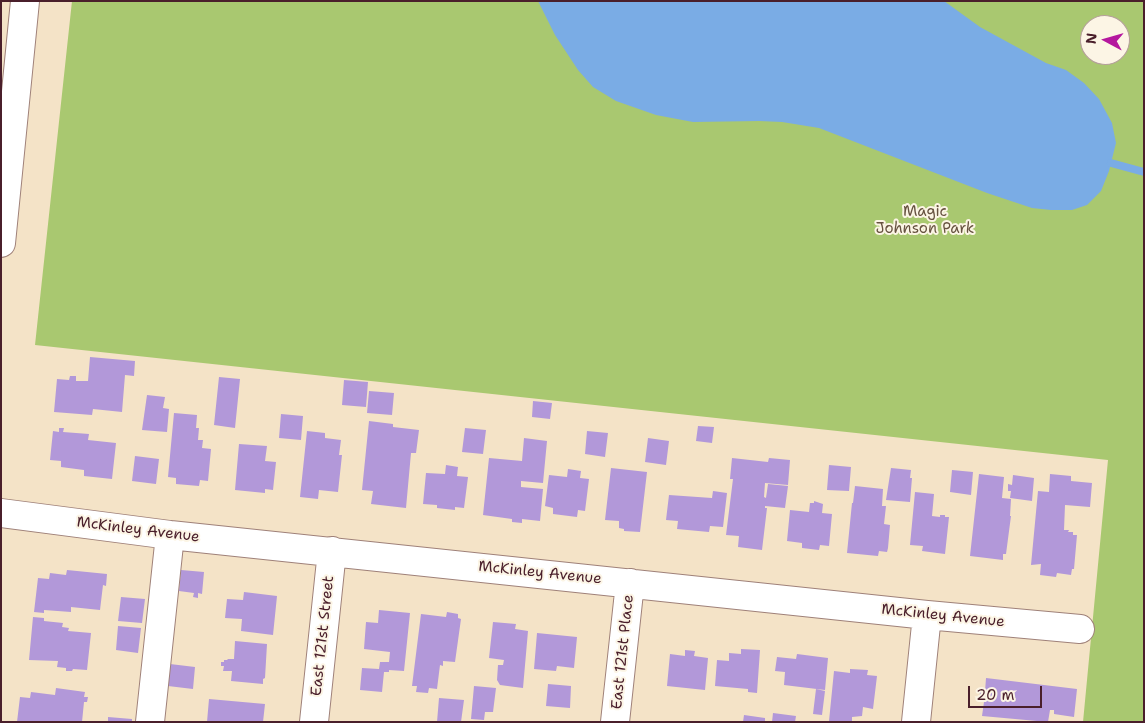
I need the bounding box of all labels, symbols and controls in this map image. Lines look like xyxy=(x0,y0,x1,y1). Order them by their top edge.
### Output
north arrow xyxy=(1080,15,1130,65)
text: N xyxy=(1082,32,1101,45)
park label: Magic Johnson Park xyxy=(876,203,974,238)
street label: McKinley Avenue xyxy=(76,514,200,546)
street label: McKinley Avenue xyxy=(478,558,602,588)
street label: East 121st Street xyxy=(308,575,338,697)
street label: East 121st Place xyxy=(608,594,638,710)
street label: McKinley Avenue xyxy=(881,601,1005,631)
scale bar xyxy=(970,676,1044,708)
text: 20 m xyxy=(976,685,1015,705)

